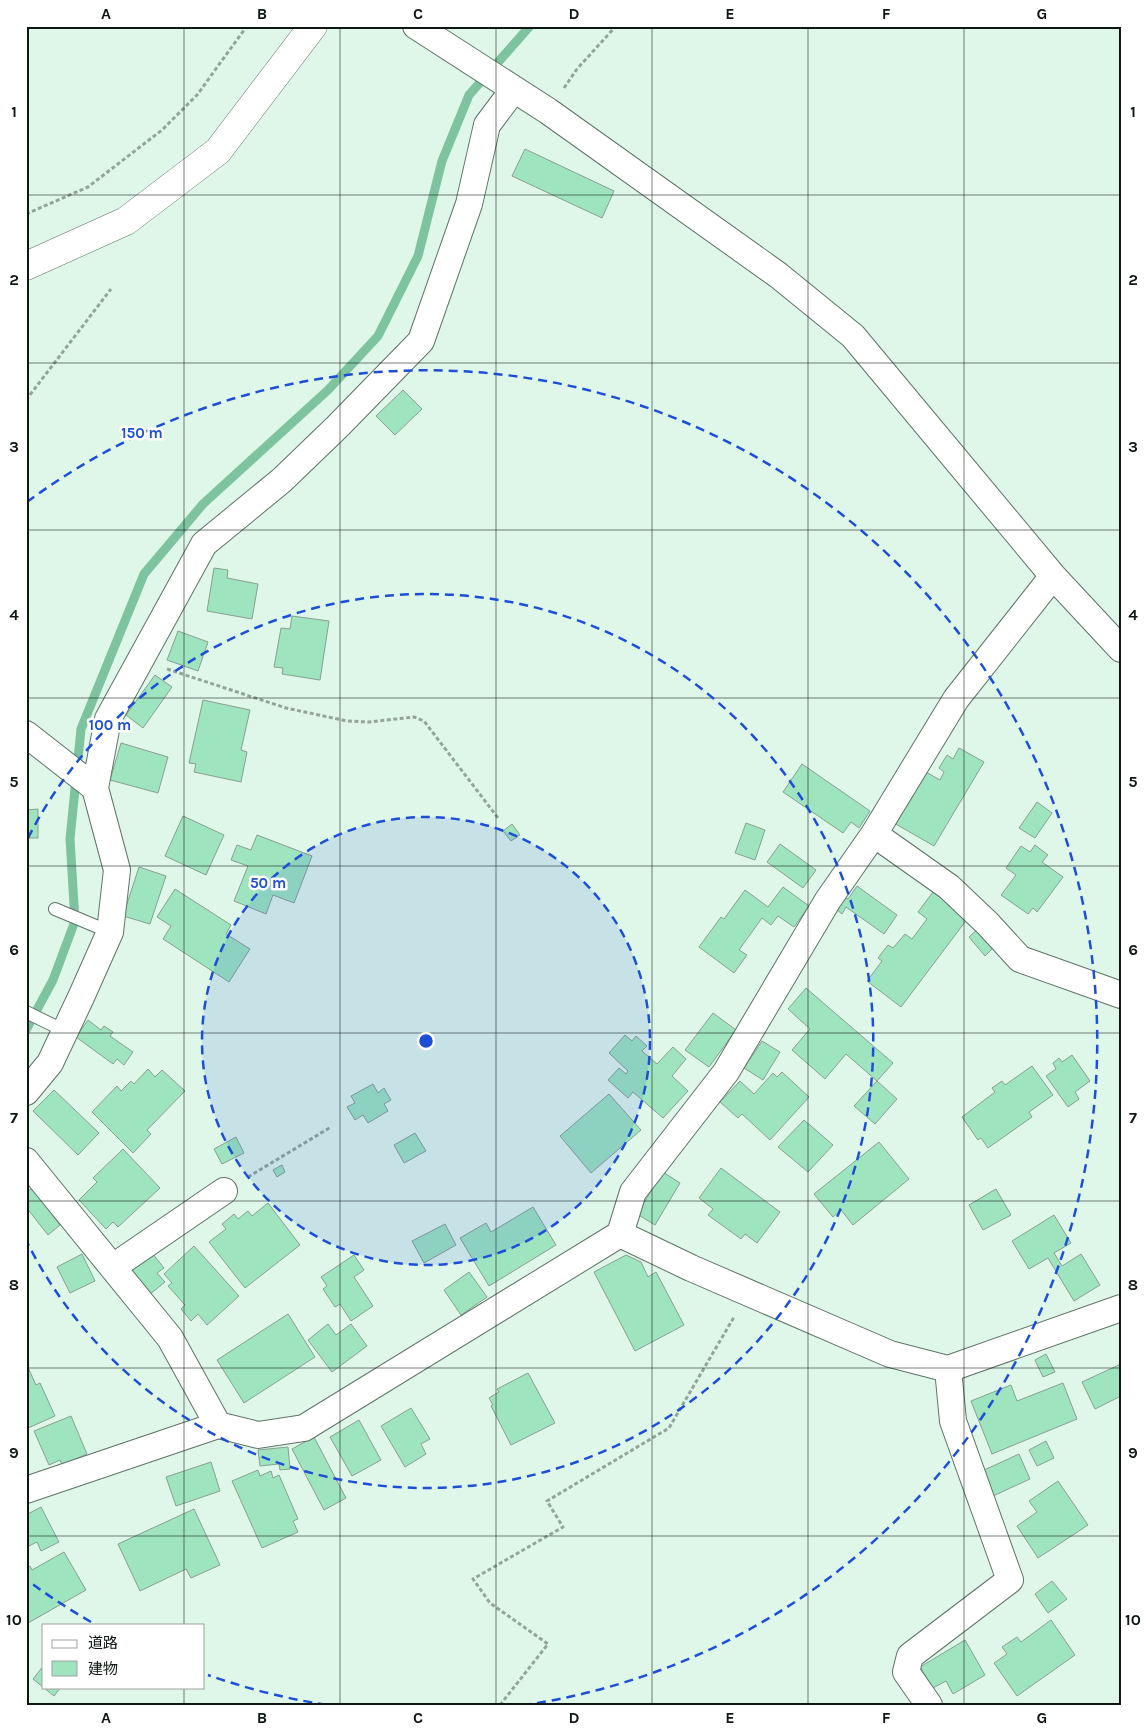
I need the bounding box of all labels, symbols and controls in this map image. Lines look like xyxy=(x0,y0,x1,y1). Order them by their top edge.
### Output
text: A xyxy=(101,4,111,23)
text: B xyxy=(257,4,267,23)
text: C xyxy=(413,4,423,23)
text: D xyxy=(569,4,580,23)
text: E xyxy=(725,4,735,23)
text: F xyxy=(882,4,891,23)
text: G xyxy=(1037,4,1047,23)
text: 1 xyxy=(11,102,17,121)
text: 1 xyxy=(1130,102,1136,121)
text: 2 xyxy=(9,270,19,289)
text: 2 xyxy=(1128,270,1138,289)
text: 150 m xyxy=(121,424,163,442)
text: 3 xyxy=(9,437,19,456)
text: 3 xyxy=(1128,437,1138,456)
text: 4 xyxy=(9,605,19,624)
text: 4 xyxy=(1128,605,1138,624)
text: 100 m xyxy=(89,716,131,734)
text: 5 xyxy=(9,772,19,791)
text: 5 xyxy=(1128,772,1138,791)
text: 50 m xyxy=(250,874,286,892)
text: 6 xyxy=(9,940,19,959)
text: 6 xyxy=(1128,940,1138,959)
centre of rings xyxy=(417,1032,435,1050)
text: 7 xyxy=(10,1108,18,1127)
text: 7 xyxy=(1129,1108,1137,1127)
text: 8 xyxy=(9,1275,19,1294)
text: 8 xyxy=(1128,1275,1138,1294)
text: 9 xyxy=(9,1443,19,1462)
text: 9 xyxy=(1128,1443,1138,1462)
text: 10 xyxy=(6,1610,22,1629)
text: 10 xyxy=(1125,1610,1141,1629)
legend xyxy=(42,1624,205,1688)
text: 道路 xyxy=(88,1634,118,1652)
text: 建物 xyxy=(88,1660,118,1678)
text: A xyxy=(101,1708,111,1727)
text: B xyxy=(257,1708,267,1727)
text: C xyxy=(413,1708,423,1727)
text: D xyxy=(569,1708,580,1727)
text: E xyxy=(725,1708,735,1727)
text: F xyxy=(882,1708,891,1727)
text: G xyxy=(1037,1708,1047,1727)

